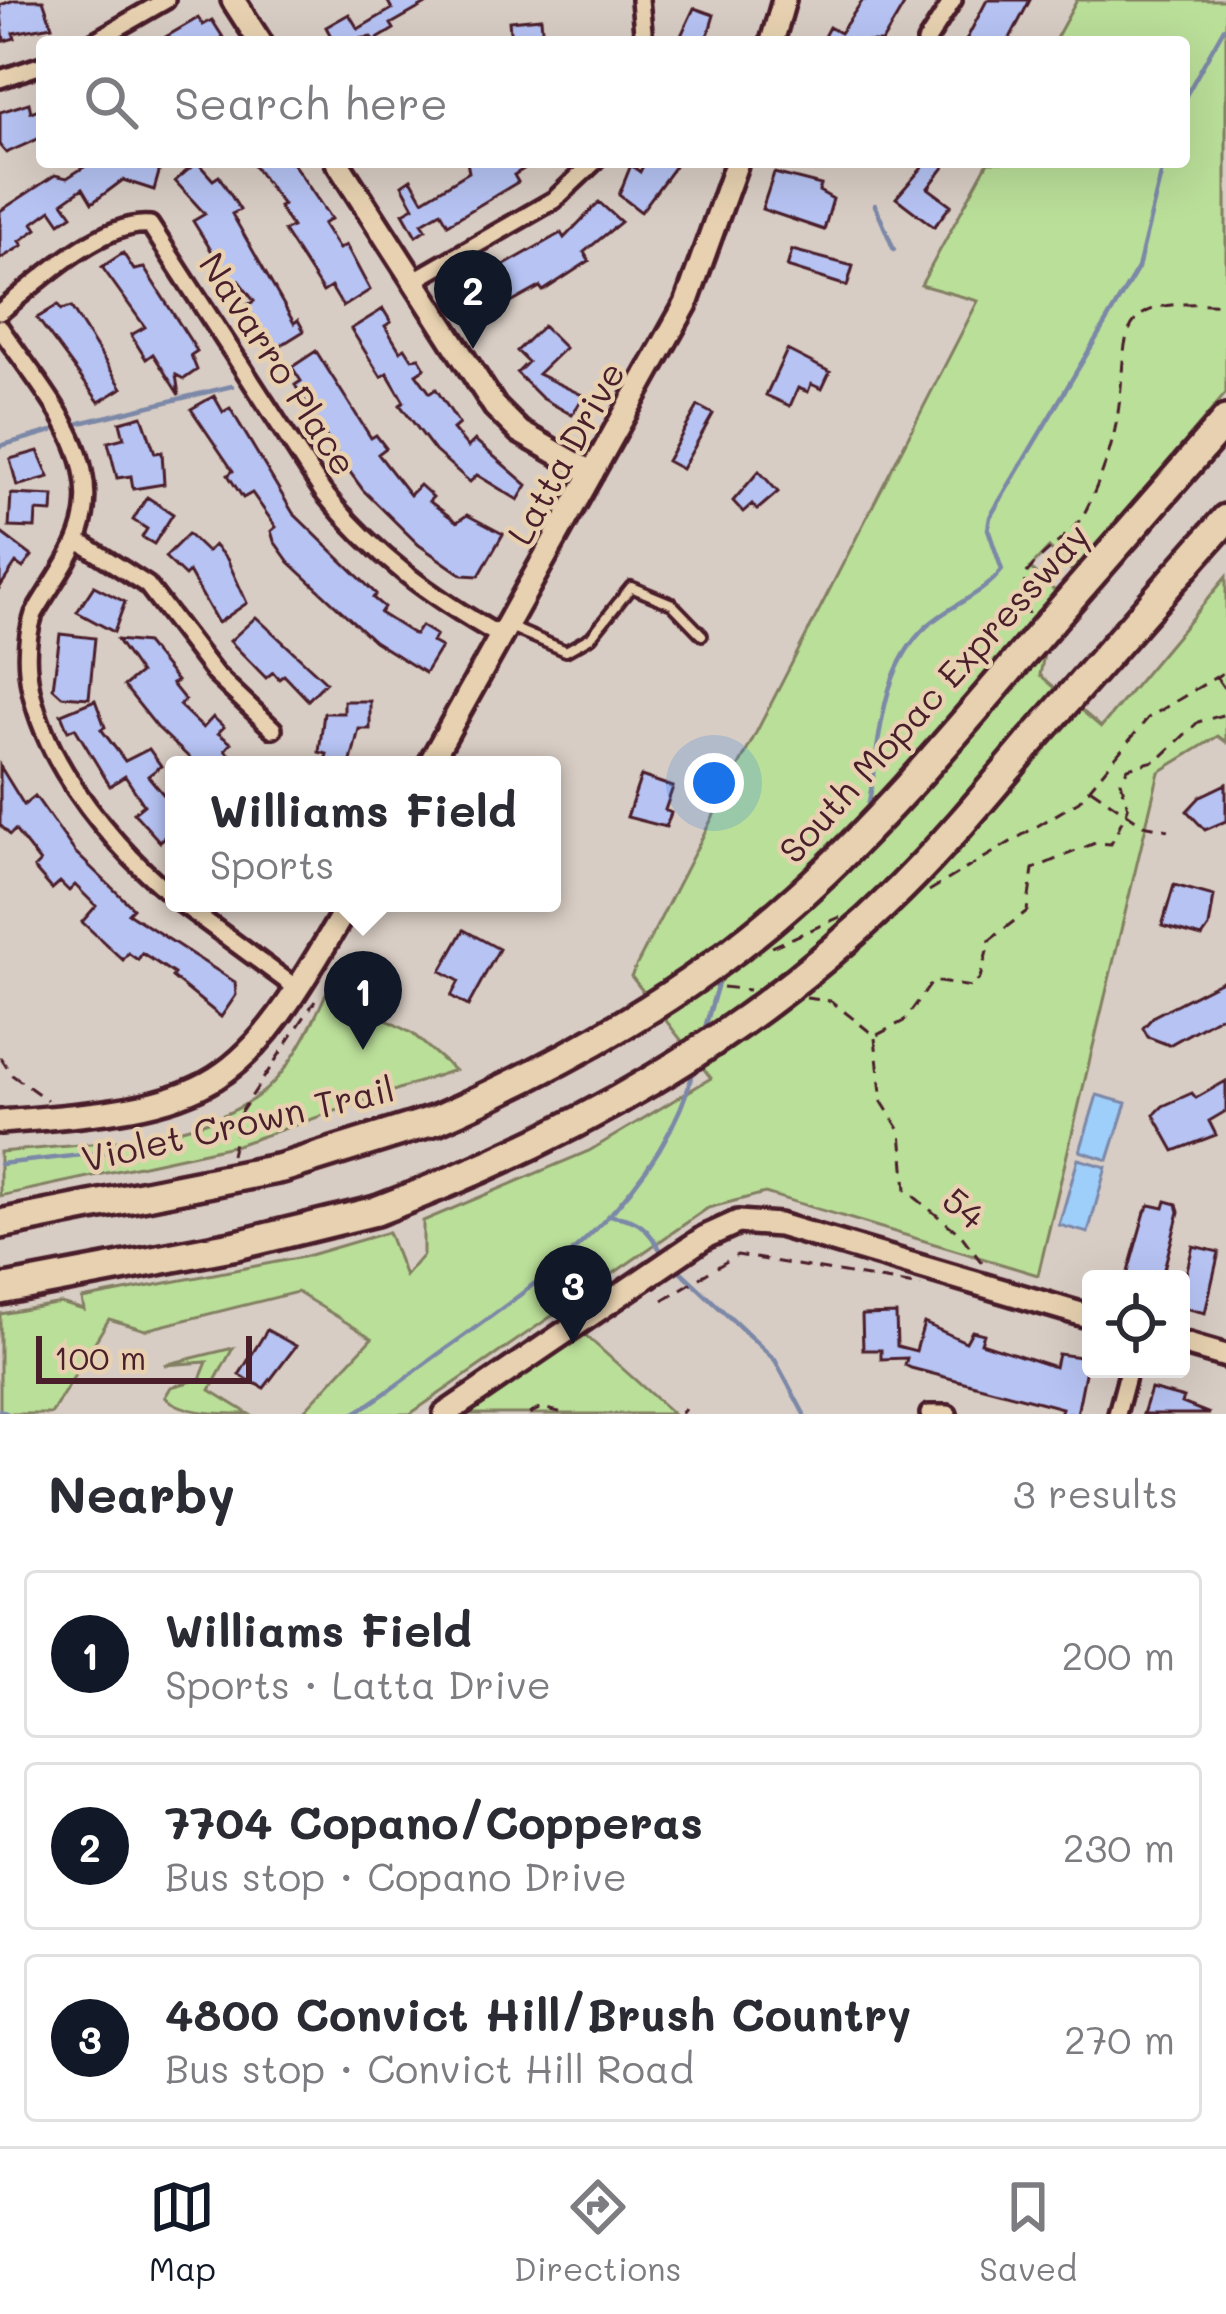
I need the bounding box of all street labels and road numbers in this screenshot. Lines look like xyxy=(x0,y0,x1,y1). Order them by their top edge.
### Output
street label: Navarro Place xyxy=(190,243,369,484)
street label: Latta Drive xyxy=(495,352,634,552)
street label: South Mopac Expressway xyxy=(768,512,1099,873)
street label: Violet Crown Trail xyxy=(77,1064,399,1181)
street label: 54 xyxy=(934,1175,996,1238)

